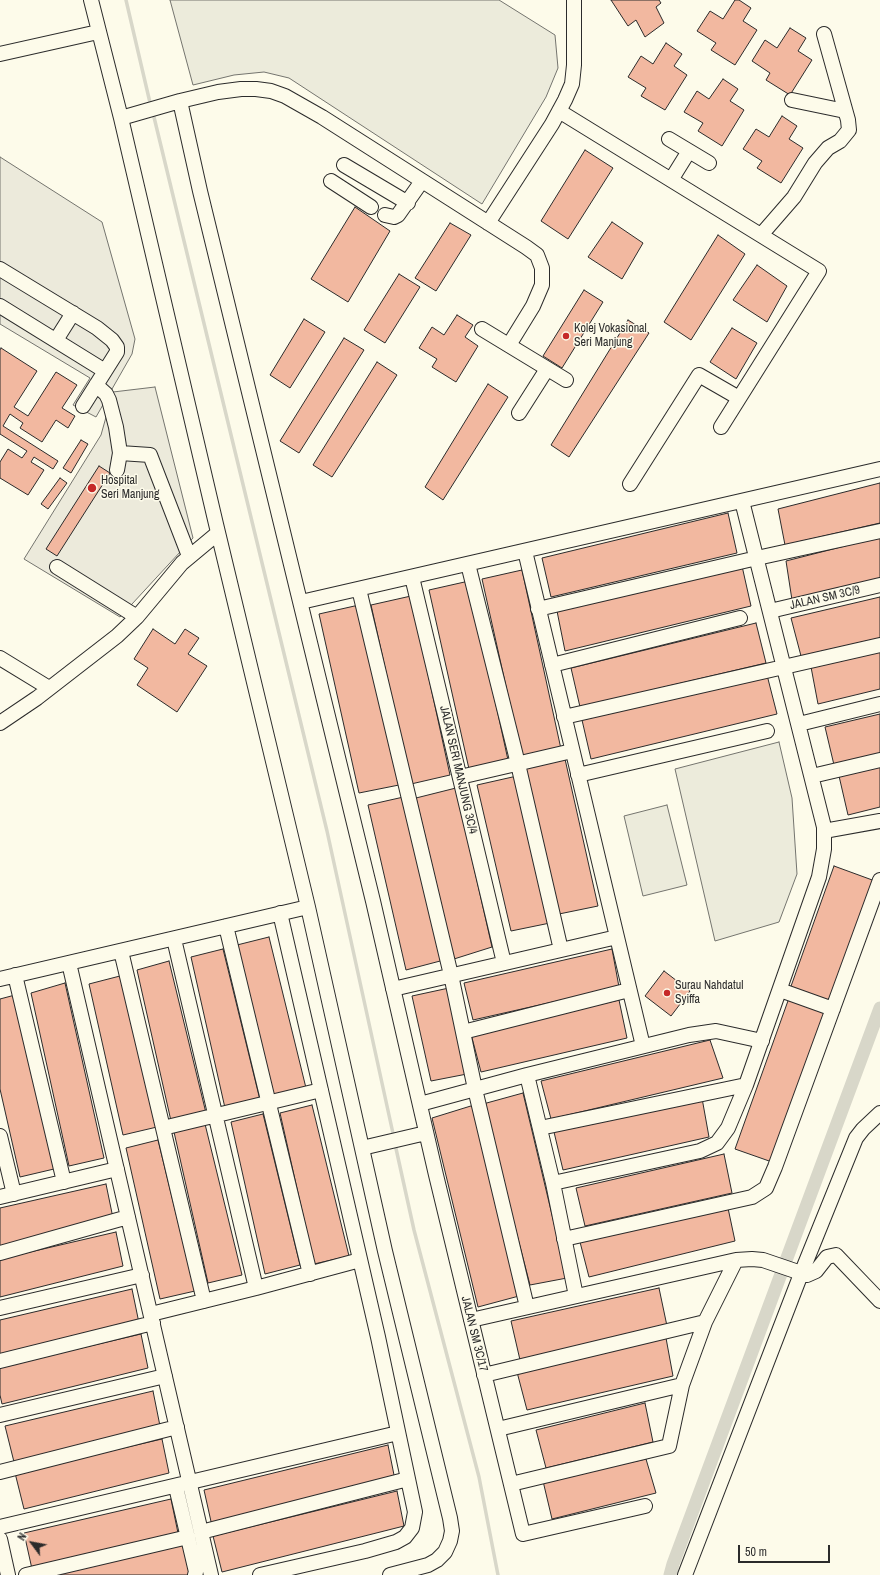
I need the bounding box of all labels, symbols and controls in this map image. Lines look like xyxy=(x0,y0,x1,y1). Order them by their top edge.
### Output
place label: Kolej Vokasional Seri Manjung xyxy=(574,322,647,350)
marker: Kolej Vokasional Seri Manjung xyxy=(561,331,571,341)
place label: Hospital Seri Manjung xyxy=(101,474,160,502)
marker: Hospital Seri Manjung xyxy=(86,482,98,494)
street label: JALAN SM 3C/9 xyxy=(788,583,862,613)
street label: JALAN SERI MANJUNG 3C/4 xyxy=(436,704,480,836)
place label: Surau Nahdatul Syiffa xyxy=(675,979,743,1007)
marker: Surau Nahdatul Syiffa xyxy=(662,988,672,998)
street label: JALAN SM 3C/17 xyxy=(458,1295,490,1373)
north arrow xyxy=(12,1523,52,1563)
text: N xyxy=(14,1530,29,1543)
scale bar xyxy=(740,1537,832,1563)
text: 50 m xyxy=(745,1544,767,1560)

